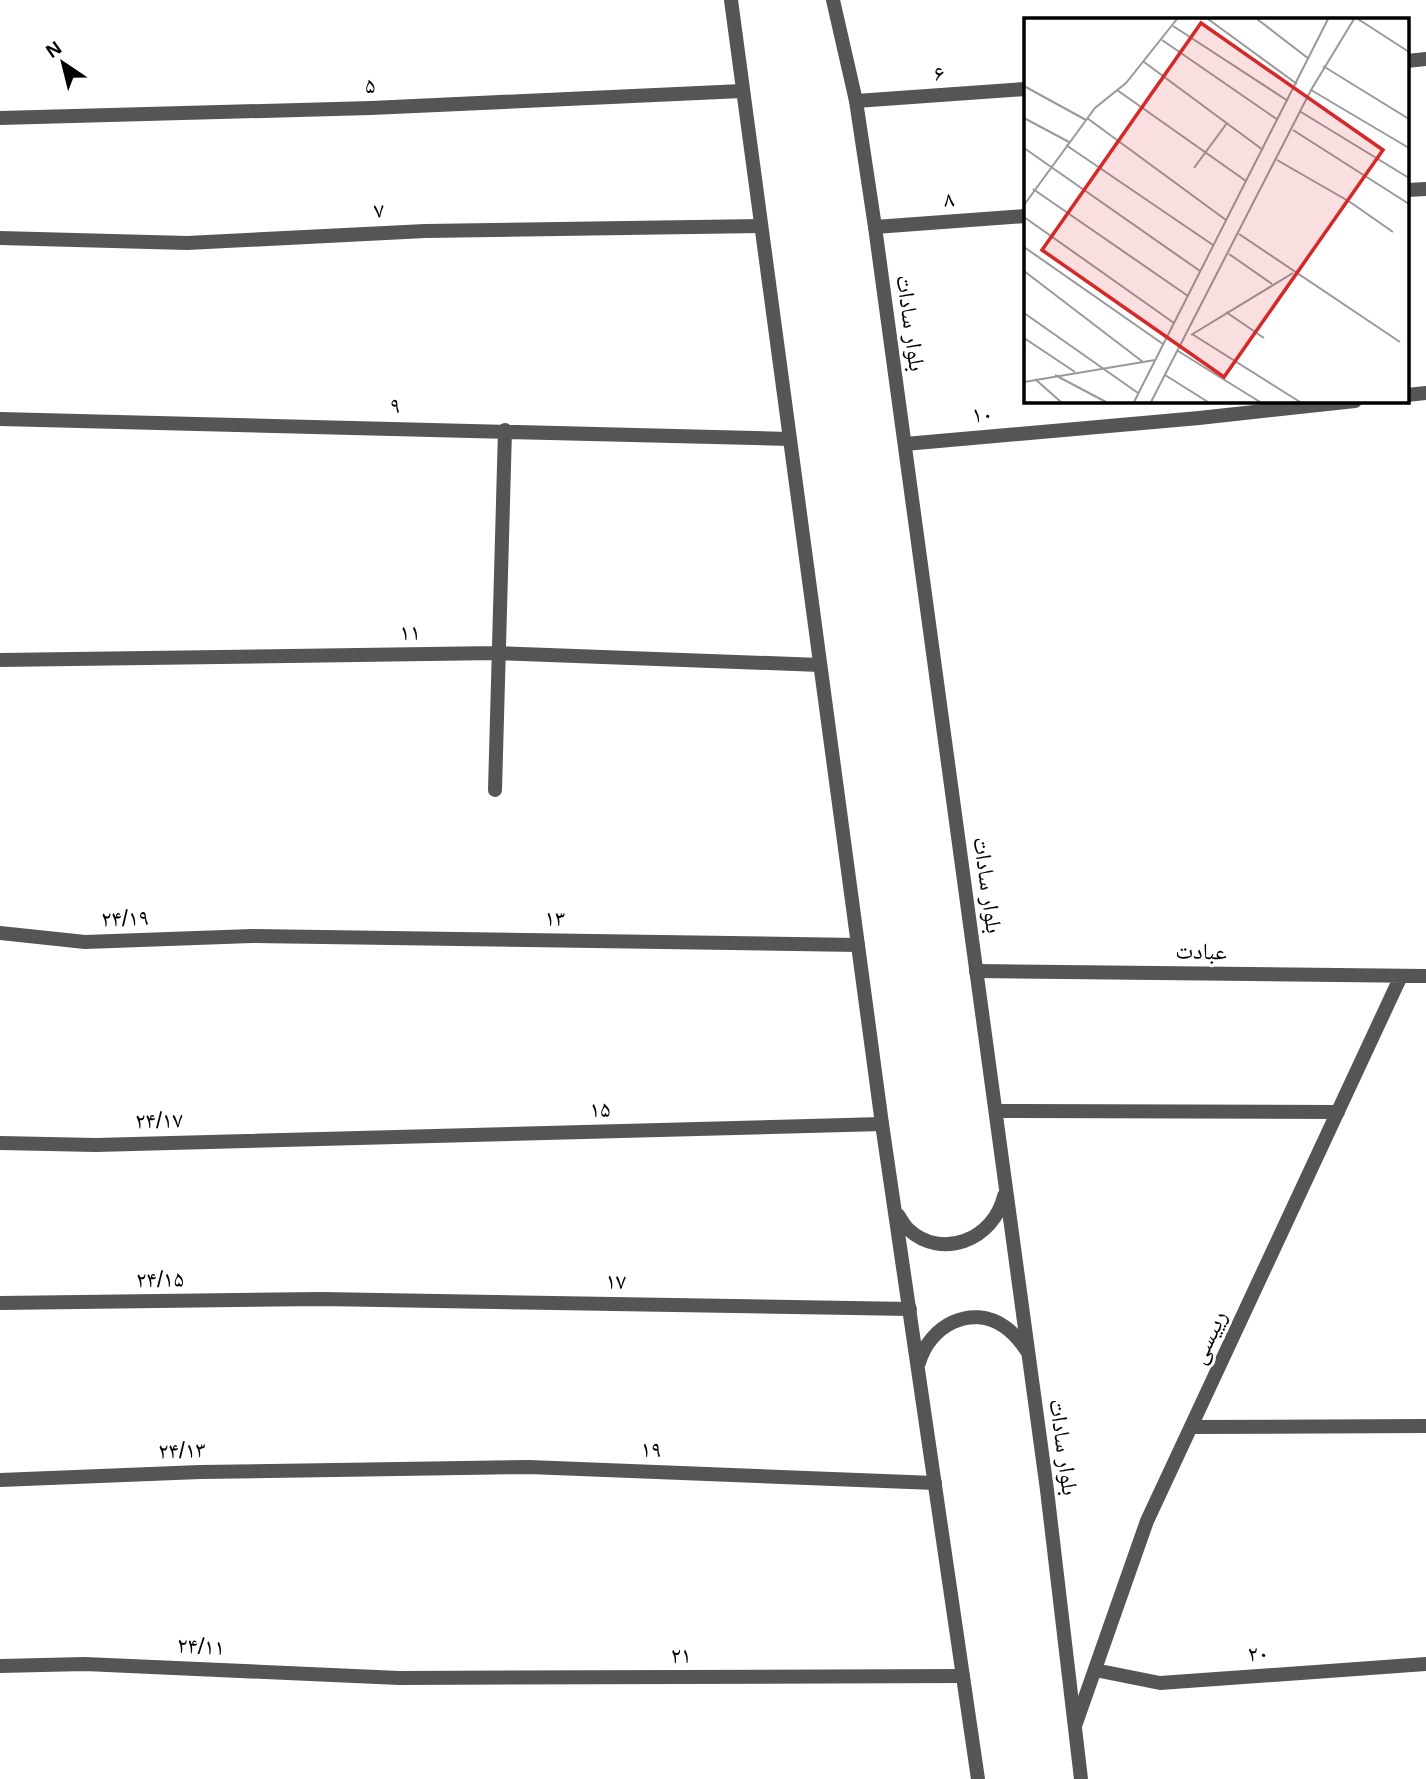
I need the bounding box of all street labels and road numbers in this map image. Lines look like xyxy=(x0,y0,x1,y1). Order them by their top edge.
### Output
street label: ۶ xyxy=(933,60,945,86)
street label: ۵ xyxy=(364,72,376,98)
street label: ۸ xyxy=(943,186,955,212)
street label: ۷ xyxy=(373,197,385,223)
street label: بلوار سادات xyxy=(891,273,931,373)
street label: ۹ xyxy=(390,392,400,418)
street label: ۱۰ xyxy=(971,400,993,428)
street label: ۱۱ xyxy=(399,619,421,645)
street label: بلوار سادات xyxy=(968,835,1008,935)
street label: ۲۴/۱۹ xyxy=(101,904,149,932)
street label: ۱۳ xyxy=(544,905,566,931)
street label: عبادت xyxy=(1175,938,1227,965)
street label: ۱۵ xyxy=(589,1096,611,1122)
street label: ۲۴/۱۷ xyxy=(135,1107,183,1133)
street label: ۲۴/۱۵ xyxy=(136,1266,184,1292)
street label: ۱۷ xyxy=(605,1268,627,1294)
street label: رییسی xyxy=(1184,1306,1233,1368)
street label: بلوار سادات xyxy=(1044,1397,1084,1497)
street label: ۲۴/۱۳ xyxy=(158,1436,206,1464)
street label: ۱۹ xyxy=(640,1436,662,1462)
street label: ۲۴/۱۱ xyxy=(177,1632,225,1660)
street label: ۲۰ xyxy=(1247,1639,1269,1667)
street label: ۲۱ xyxy=(671,1642,691,1668)

